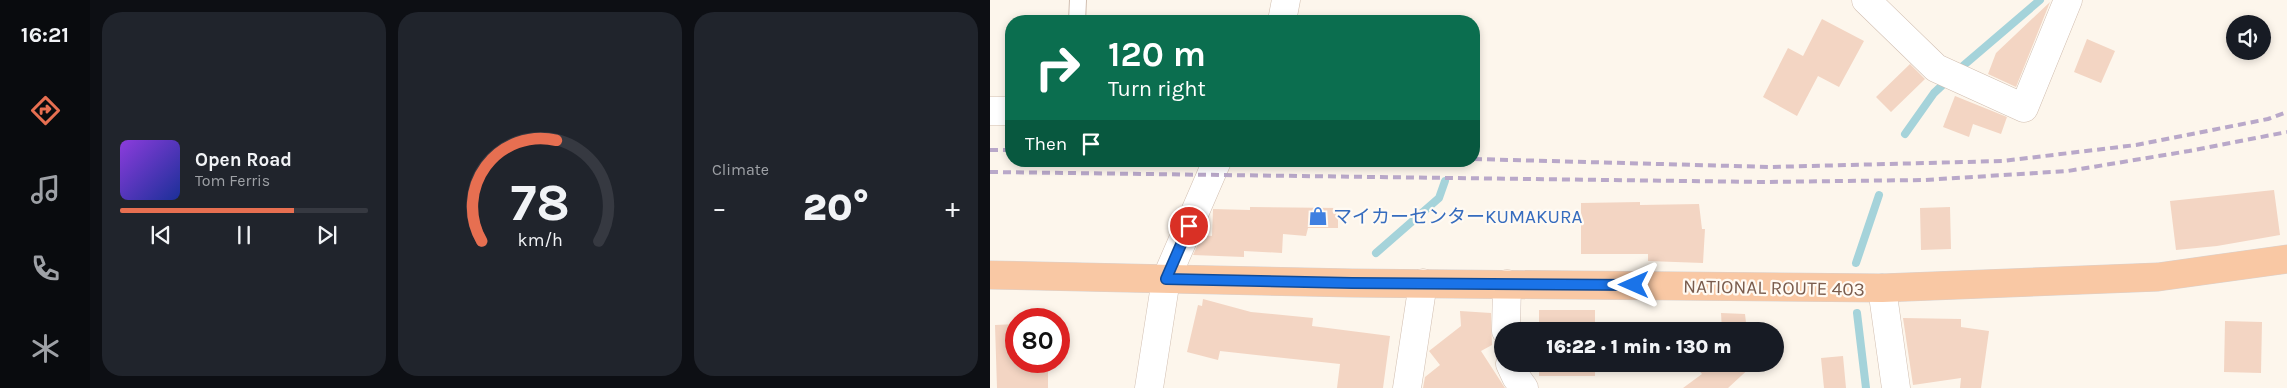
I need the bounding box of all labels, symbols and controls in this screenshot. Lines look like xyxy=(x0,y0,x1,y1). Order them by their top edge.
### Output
map controls xyxy=(2226,15,2271,60)
button: sound xyxy=(2226,15,2271,60)
text: 16:21 xyxy=(21,22,69,48)
text: 120 m xyxy=(1108,34,1206,75)
icon: right xyxy=(1025,35,1090,100)
text: Turn right xyxy=(1108,76,1206,102)
icon: directions xyxy=(28,93,63,128)
icon: arrive xyxy=(1077,130,1105,158)
text: Then xyxy=(1025,133,1067,155)
text: Open Road xyxy=(195,149,292,171)
text: Climate xyxy=(712,160,769,179)
text: Tom Ferris xyxy=(195,171,270,190)
icon: music xyxy=(28,172,63,207)
text: 78 xyxy=(510,172,570,233)
text: 20° xyxy=(803,185,869,230)
text: − xyxy=(712,191,727,224)
text: + xyxy=(945,191,960,224)
pin xyxy=(1168,205,1210,247)
shop icon: マイカーセンターKUMAKURA xyxy=(1307,205,1329,227)
place label: マイカーセンターKUMAKURA xyxy=(1333,206,1583,228)
icon: arrive xyxy=(1175,212,1203,240)
icon: previous xyxy=(147,221,175,249)
icon: pause xyxy=(230,221,258,249)
icon: next xyxy=(313,221,341,249)
text: km/h xyxy=(517,230,563,251)
icon: phone xyxy=(28,251,63,286)
position arrow xyxy=(1607,258,1659,310)
street label: NATIONAL ROUTE 403 xyxy=(1683,275,1865,301)
speed limit sign: 80 xyxy=(1005,308,1070,373)
icon: climate xyxy=(28,331,63,366)
text: 16:22 · 1 min · 130 m xyxy=(1546,336,1732,358)

